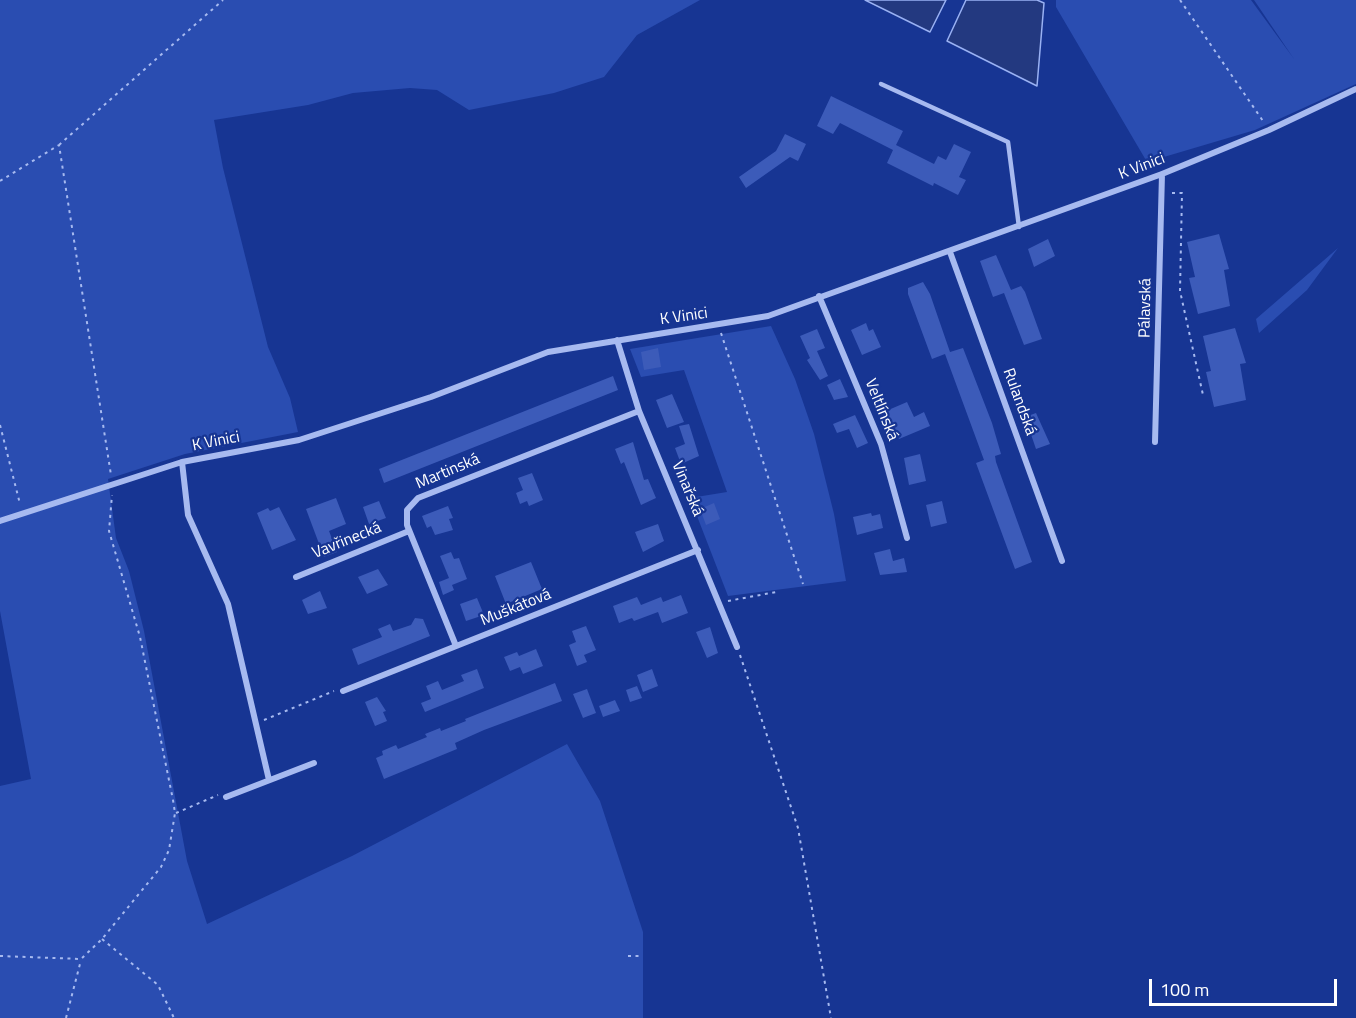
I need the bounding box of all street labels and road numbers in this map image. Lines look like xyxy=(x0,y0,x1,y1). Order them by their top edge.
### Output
street label: K Vinici xyxy=(1116,149,1168,185)
street label: Pálavská xyxy=(1136,278,1156,338)
street label: K Vinici xyxy=(659,304,709,330)
street label: Rulandská xyxy=(998,366,1040,438)
street label: Veltlínská xyxy=(860,376,902,444)
street label: K Vinici xyxy=(191,428,241,456)
street label: Martinská xyxy=(413,450,483,494)
street label: Vinařská xyxy=(667,459,707,519)
street label: Vavřinecká xyxy=(310,518,384,564)
street label: Muškátová xyxy=(478,585,554,631)

